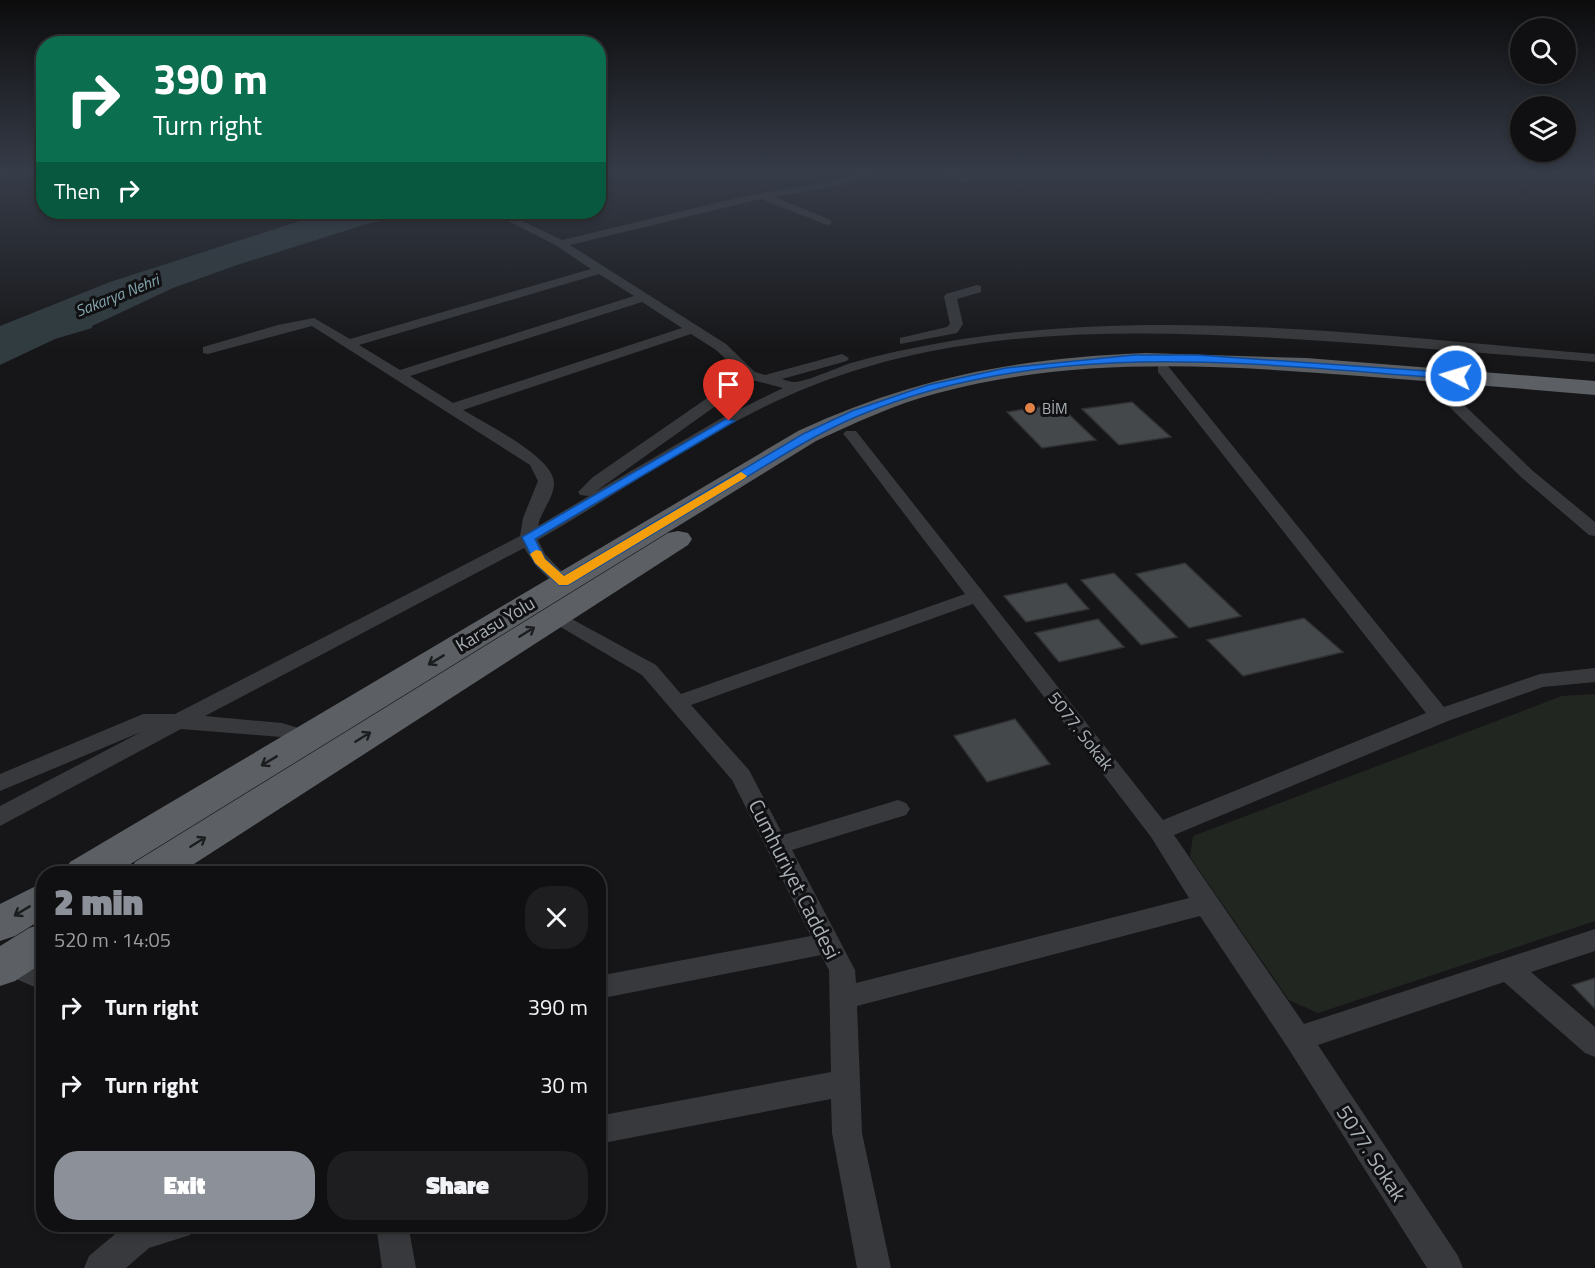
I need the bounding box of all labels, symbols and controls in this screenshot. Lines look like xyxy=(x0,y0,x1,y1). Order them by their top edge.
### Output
map controls xyxy=(1510,18,1576,162)
button: search xyxy=(1510,18,1576,84)
text: 390 m xyxy=(153,46,268,110)
icon: right xyxy=(54,60,132,138)
button: layers xyxy=(1510,96,1576,162)
text: Turn right xyxy=(153,104,262,145)
text: Then xyxy=(54,174,100,208)
icon: right xyxy=(112,174,145,207)
water label: Sakarya Nehri xyxy=(72,267,164,323)
position arrow xyxy=(1424,344,1488,408)
pin xyxy=(703,359,754,421)
icon: arrive xyxy=(712,368,745,401)
place label: BİM xyxy=(1042,397,1068,420)
marker: BİM xyxy=(1023,401,1037,415)
street label: Karasu Yolu xyxy=(450,590,540,658)
one-way arrow xyxy=(518,626,535,638)
one-way arrow xyxy=(428,654,445,666)
street label: 5077. Sokak xyxy=(1042,686,1121,777)
one-way arrow xyxy=(354,731,371,743)
one-way arrow xyxy=(261,755,278,767)
street label: Cumhuriyet Caddesi xyxy=(741,793,849,965)
one-way arrow xyxy=(189,835,206,847)
text: 2 min xyxy=(54,874,143,929)
button: close xyxy=(525,886,588,949)
one-way arrow xyxy=(14,905,31,917)
text: 520 m · 14:05 xyxy=(54,924,171,955)
text: Turn right xyxy=(105,990,199,1024)
text: 390 m xyxy=(528,990,588,1024)
icon: right xyxy=(54,991,87,1024)
text: Turn right xyxy=(105,1068,199,1102)
text: 30 m xyxy=(540,1068,588,1102)
icon: right xyxy=(54,1069,87,1102)
street label: 5077. Sokak xyxy=(1329,1098,1415,1208)
button: Exit xyxy=(54,1151,315,1220)
button: Share xyxy=(327,1151,588,1220)

